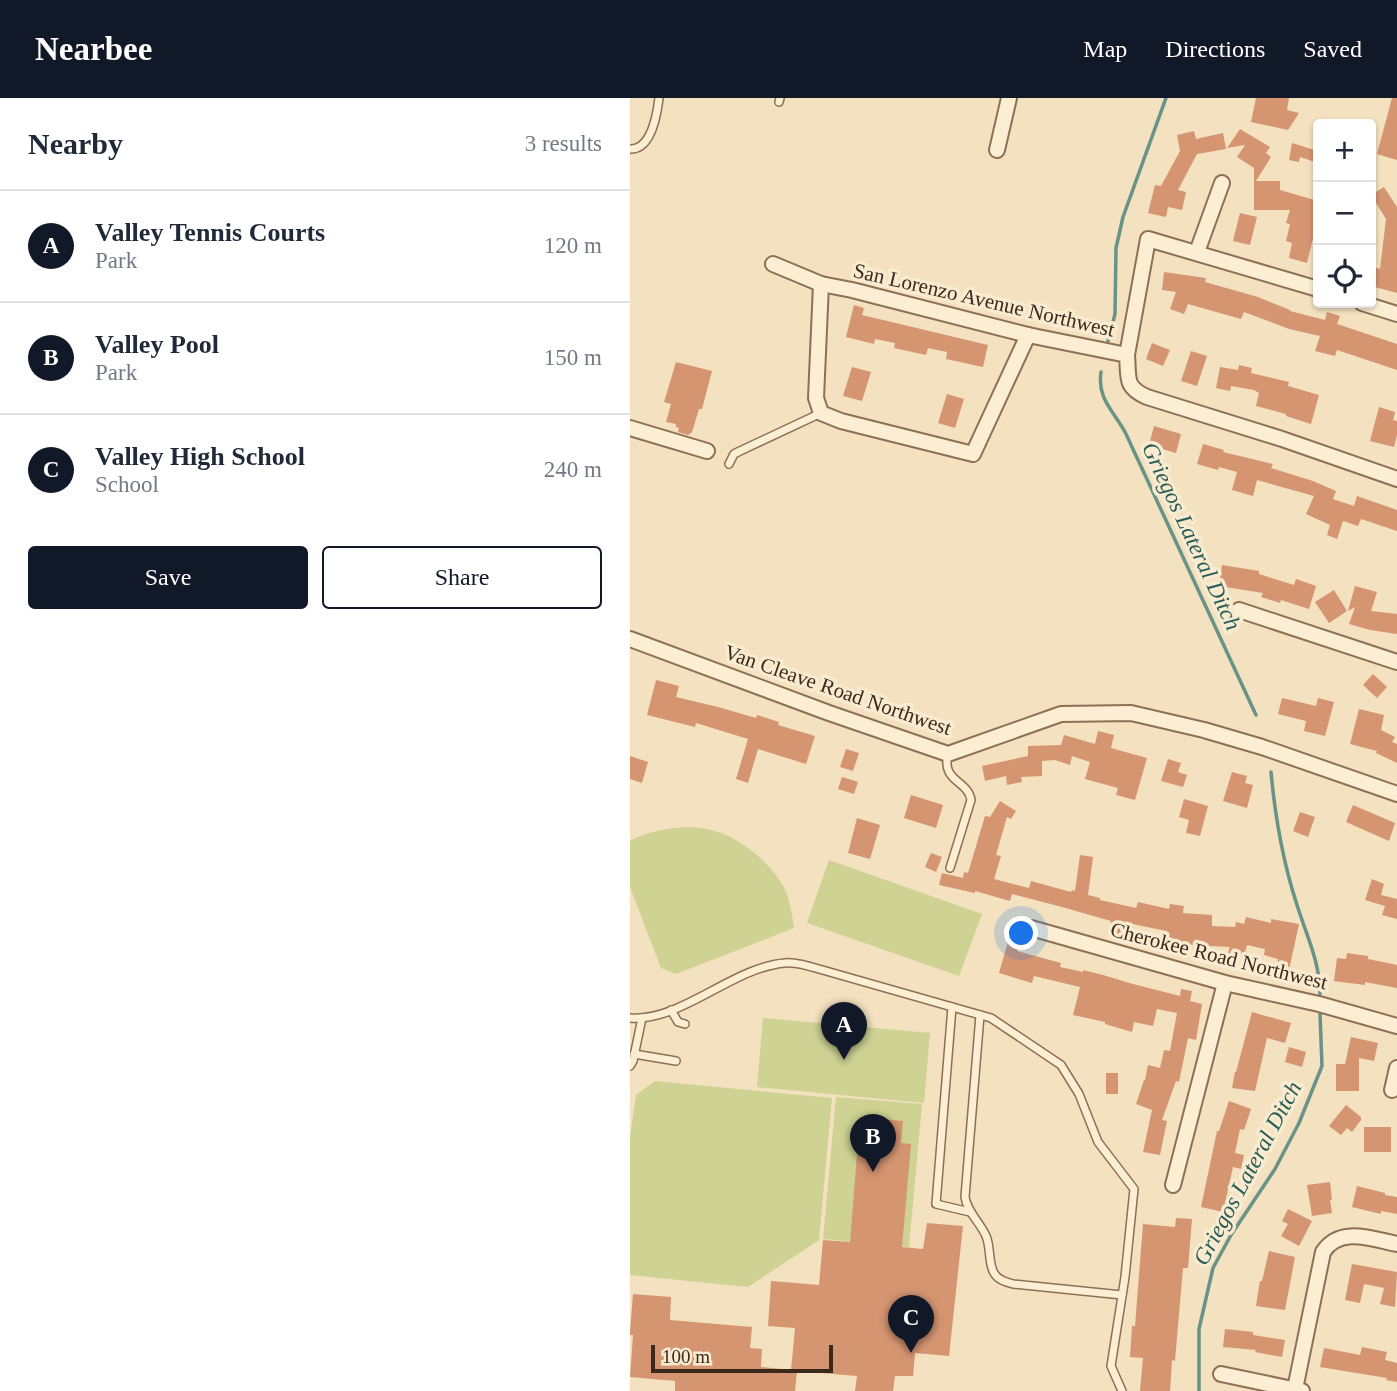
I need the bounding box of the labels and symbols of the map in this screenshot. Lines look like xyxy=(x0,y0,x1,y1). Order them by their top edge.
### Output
street label: San Lorenzo Avenue Northwest xyxy=(851,258,1117,342)
water label: Griegos Lateral Ditch xyxy=(1137,438,1246,634)
street label: Van Cleave Road Northwest xyxy=(721,640,955,740)
your location xyxy=(1004,916,1038,950)
street label: Cherokee Road Northwest xyxy=(1108,917,1330,995)
pin: A xyxy=(821,1002,867,1060)
water label: Griegos Lateral Ditch xyxy=(1188,1077,1306,1269)
pin: B xyxy=(850,1114,896,1172)
pin: C xyxy=(888,1295,934,1353)
scale bar xyxy=(651,1342,833,1374)

